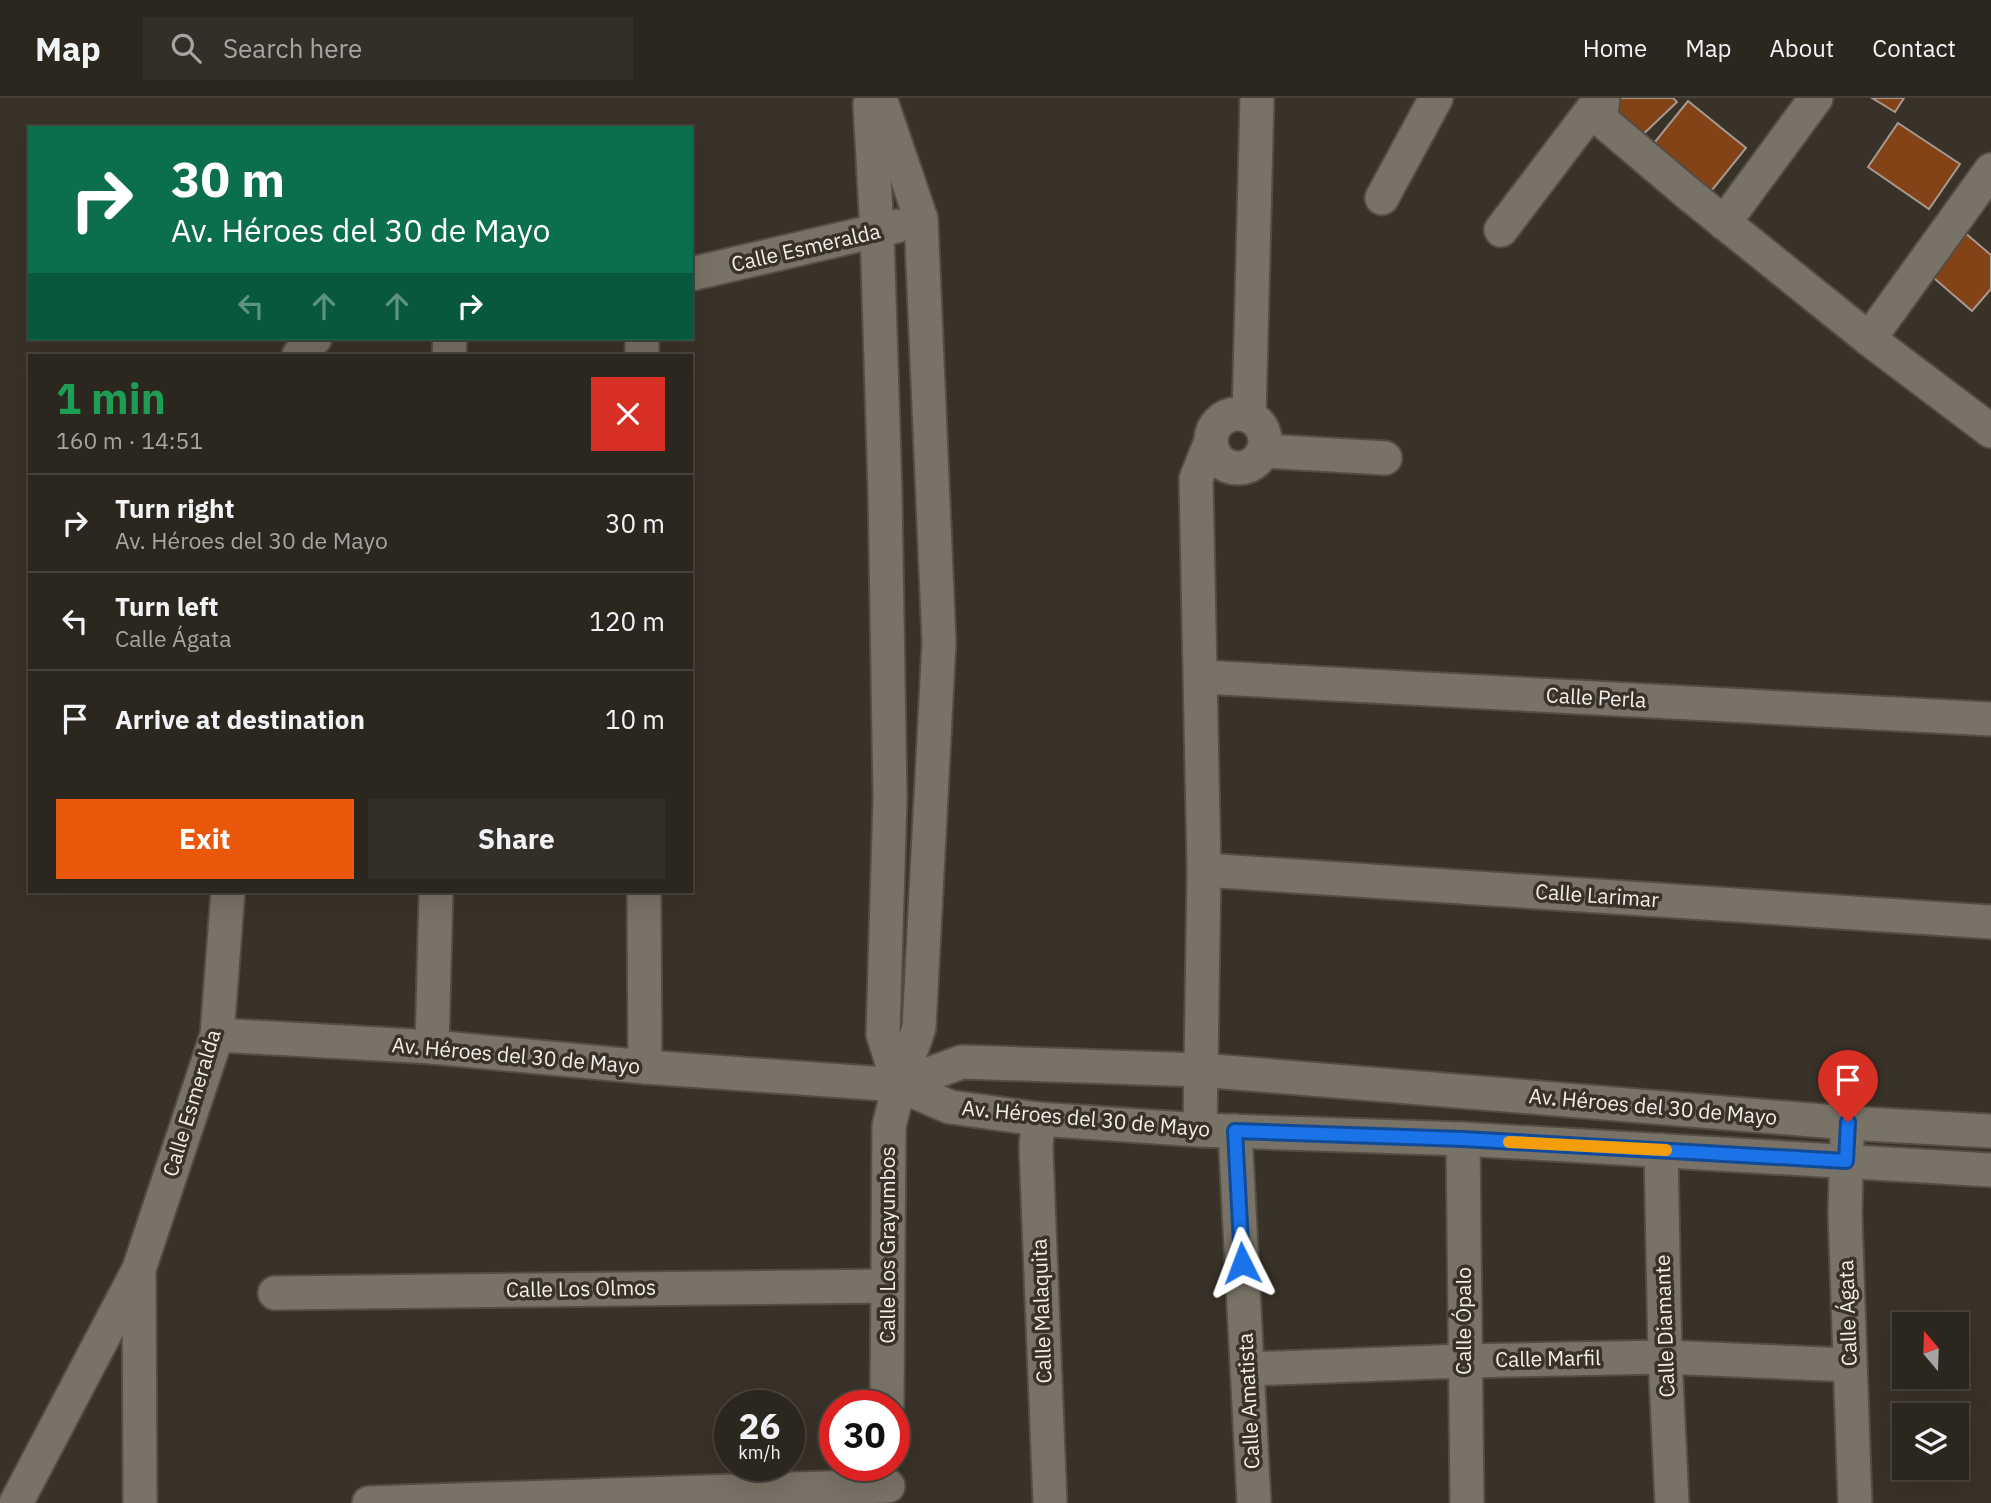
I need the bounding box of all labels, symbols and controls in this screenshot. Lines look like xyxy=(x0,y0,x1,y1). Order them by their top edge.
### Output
search box xyxy=(143,17,633,80)
text: Map xyxy=(35,27,101,70)
icon: search xyxy=(167,29,205,67)
text: Search here xyxy=(223,31,362,65)
text: Home xyxy=(1583,32,1647,64)
text: Map xyxy=(1685,32,1731,64)
text: About xyxy=(1769,32,1834,64)
text: Contact xyxy=(1872,32,1956,64)
text: 30 m xyxy=(171,147,285,210)
icon: right xyxy=(56,154,147,245)
text: Av. Héroes del 30 de Mayo xyxy=(171,209,551,251)
street label: Calle Esmeralda xyxy=(728,216,883,278)
icon: left xyxy=(232,287,270,325)
icon: ahead xyxy=(305,287,343,325)
icon: ahead xyxy=(378,287,416,325)
icon: right xyxy=(451,287,489,325)
text: 1 min xyxy=(56,371,166,426)
button: close xyxy=(591,377,665,451)
text: 160 m · 14:51 xyxy=(56,425,203,455)
text: Turn right xyxy=(115,491,234,525)
icon: right xyxy=(56,504,94,542)
text: 30 m xyxy=(605,506,665,540)
text: Av. Héroes del 30 de Mayo xyxy=(115,525,388,555)
text: Turn left xyxy=(115,589,218,623)
icon: left xyxy=(56,602,94,640)
text: 120 m xyxy=(589,604,665,638)
text: Calle Ágata xyxy=(115,623,231,653)
street label: Calle Perla xyxy=(1545,680,1647,714)
icon: arrive xyxy=(56,700,94,738)
text: Arrive at destination xyxy=(115,702,365,736)
text: 10 m xyxy=(605,702,665,736)
button: Exit xyxy=(56,799,354,879)
button: Share xyxy=(368,799,665,879)
street label: Calle Larimar xyxy=(1534,877,1660,913)
street label: Calle Esmeralda xyxy=(155,1026,227,1180)
street label: Av. Héroes del 30 de Mayo xyxy=(391,1030,641,1080)
pin xyxy=(1818,1050,1878,1122)
icon: arrive xyxy=(1829,1061,1867,1099)
street label: Av. Héroes del 30 de Mayo xyxy=(1528,1081,1778,1131)
street label: Av. Héroes del 30 de Mayo xyxy=(961,1093,1211,1143)
street label: Calle Los Grayumbos xyxy=(873,1146,901,1344)
position arrow xyxy=(1205,1226,1279,1300)
street label: Calle Malaquita xyxy=(1024,1238,1058,1384)
street label: Calle Diamante xyxy=(1648,1254,1680,1398)
street label: Calle Ágata xyxy=(1831,1259,1863,1367)
street label: Calle Ópalo xyxy=(1449,1267,1477,1375)
street label: Calle Los Olmos xyxy=(506,1273,656,1303)
north arrow xyxy=(1892,1312,1969,1390)
map controls xyxy=(1892,1312,1969,1480)
street label: Calle Amatista xyxy=(1230,1332,1266,1470)
street label: Calle Marfil xyxy=(1495,1343,1601,1373)
speed limit sign: 30 xyxy=(819,1390,910,1481)
text: 26 xyxy=(738,1403,781,1449)
button: layers xyxy=(1892,1403,1969,1480)
text: km/h xyxy=(738,1441,781,1464)

